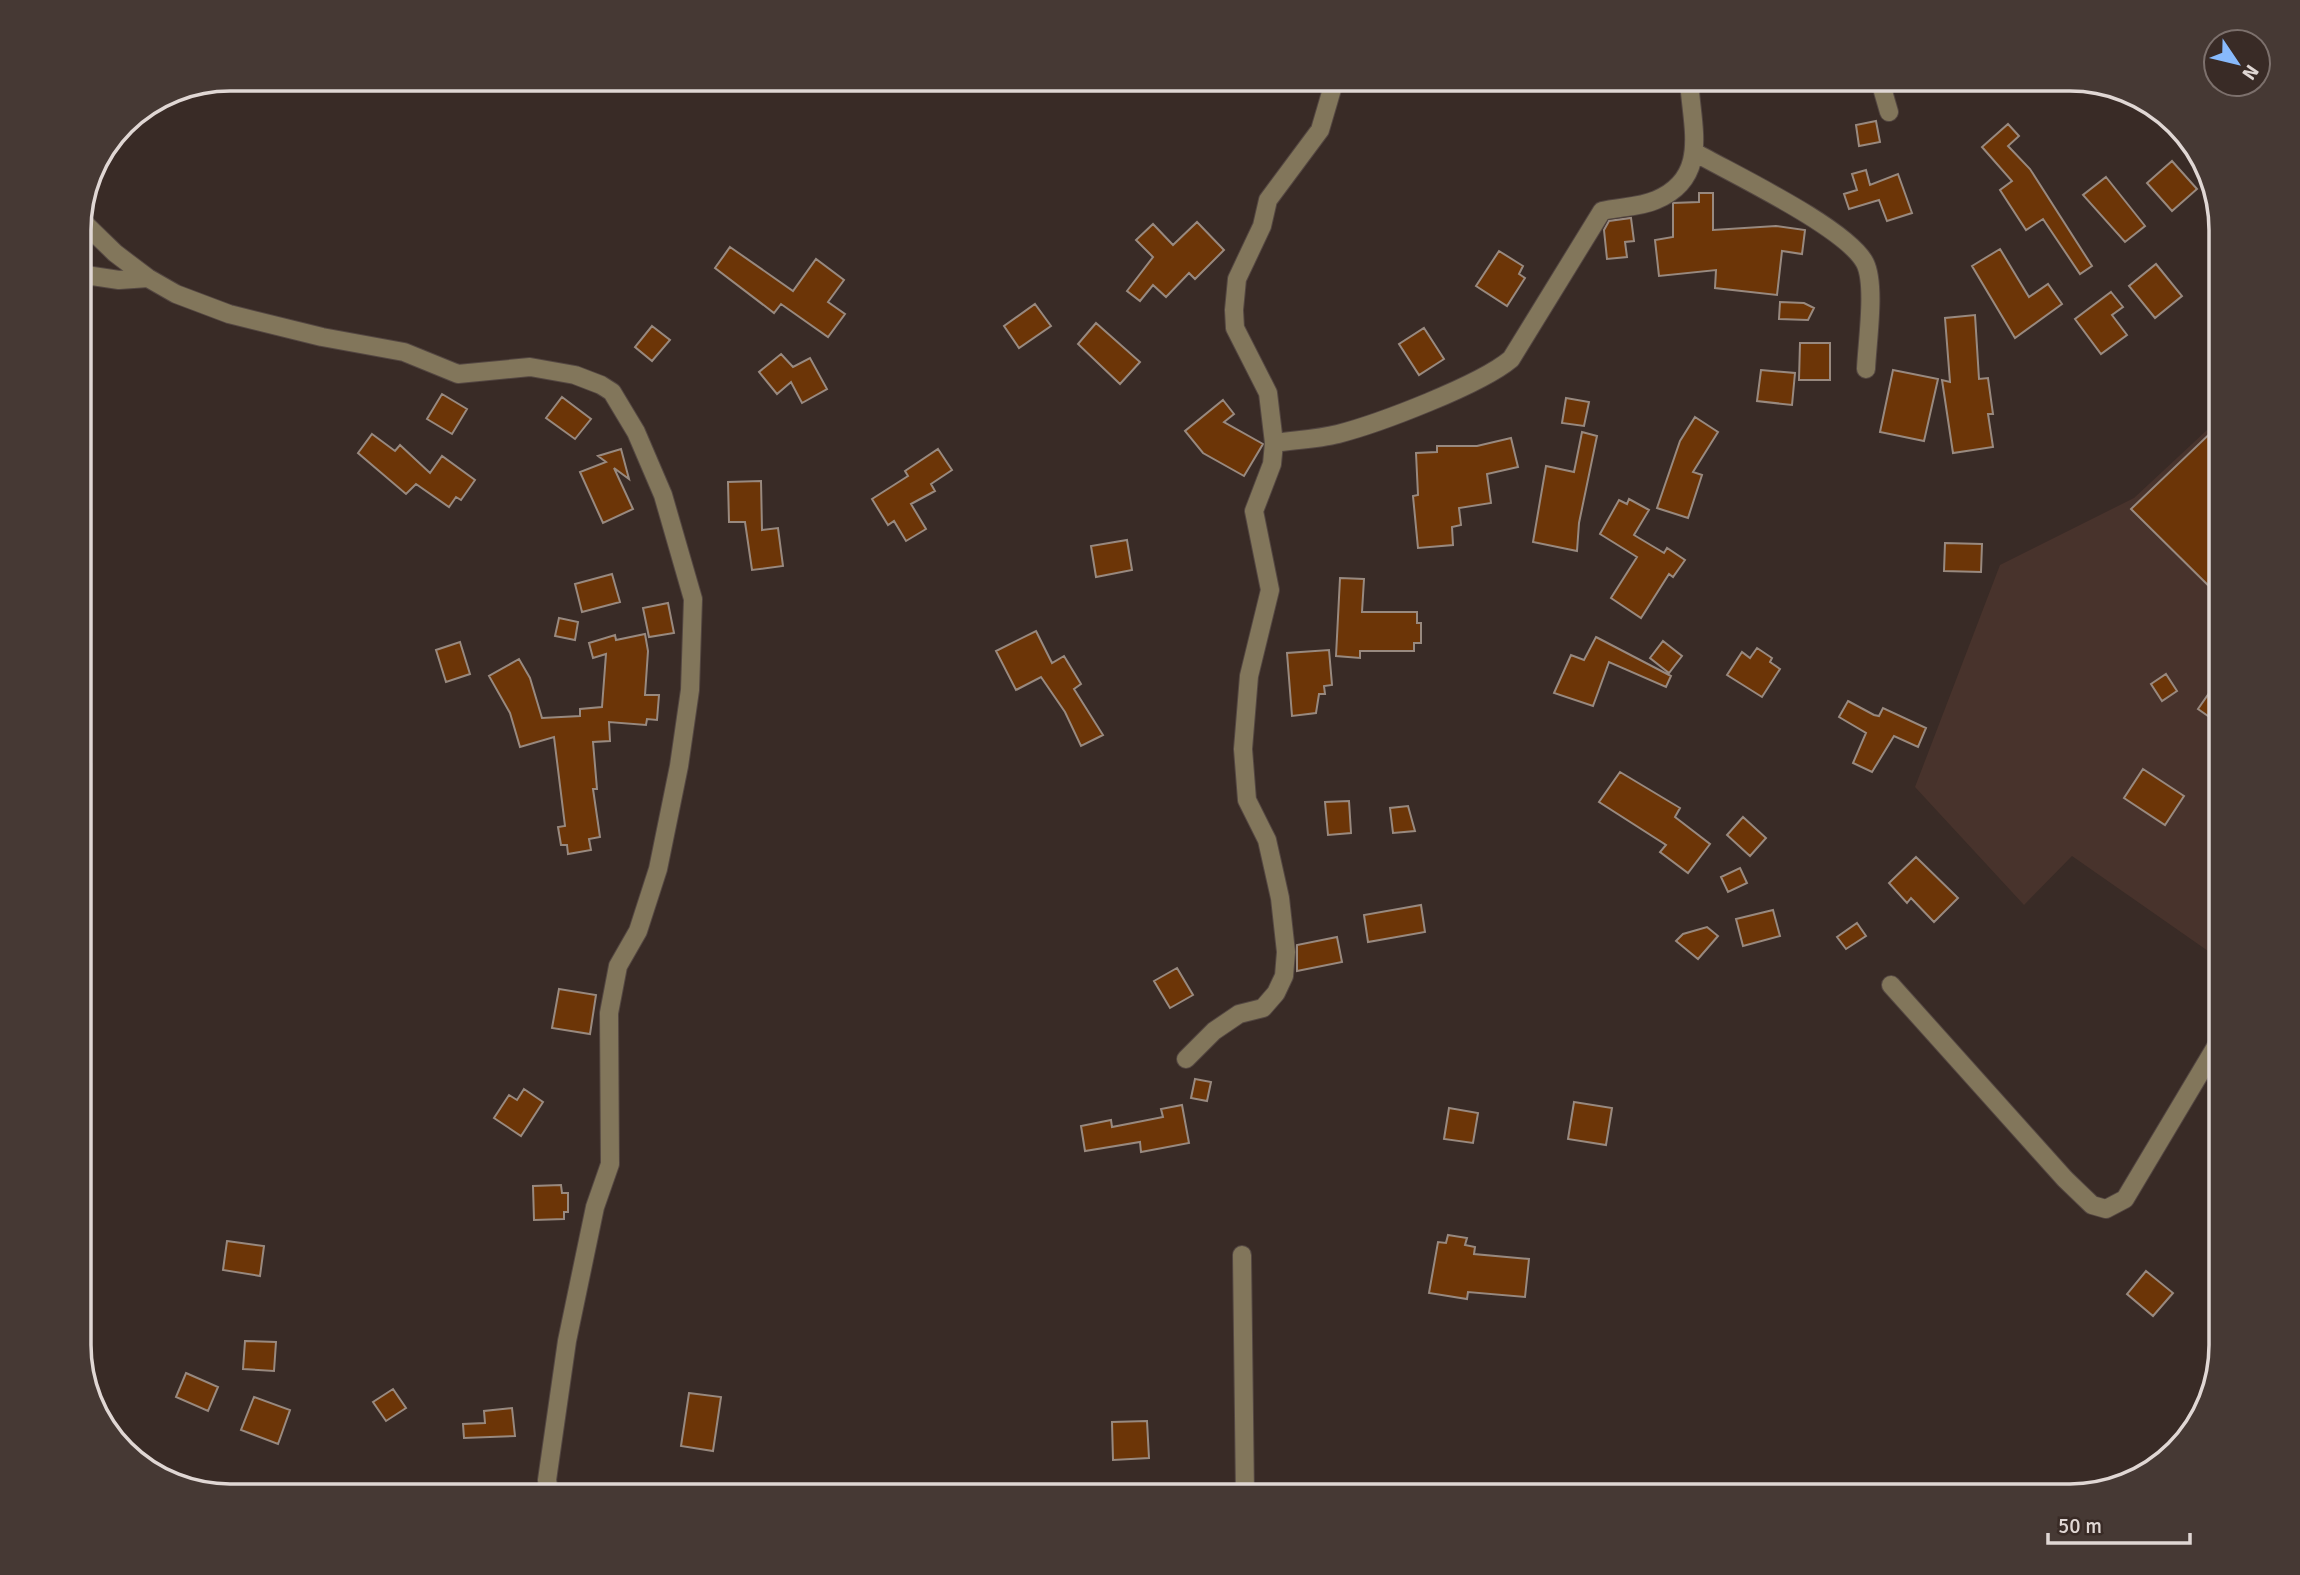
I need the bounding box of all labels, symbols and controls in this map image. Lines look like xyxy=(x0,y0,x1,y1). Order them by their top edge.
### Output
north arrow xyxy=(2202,28,2272,98)
text: N xyxy=(2236,60,2264,84)
scale bar xyxy=(2048,1502,2190,1546)
text: 50 m xyxy=(2058,1513,2102,1539)

